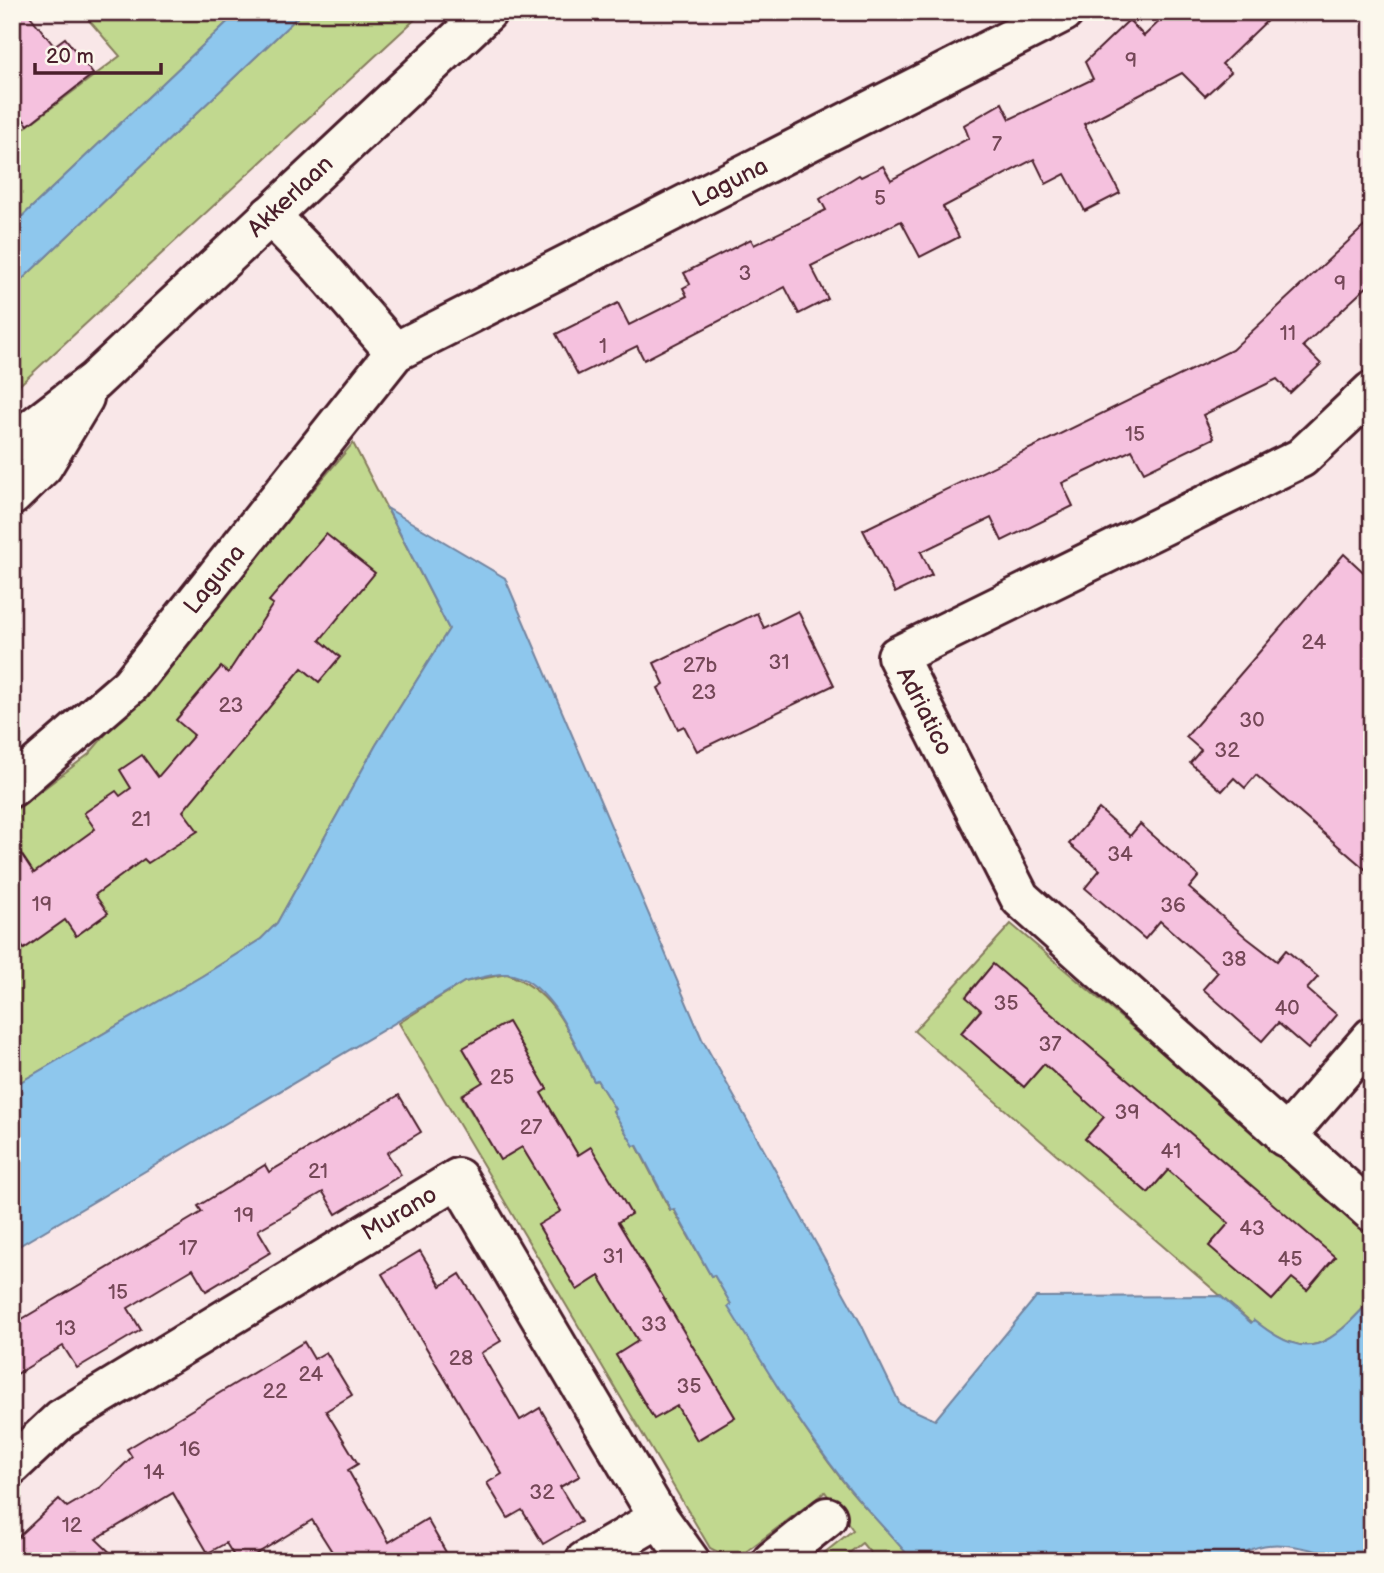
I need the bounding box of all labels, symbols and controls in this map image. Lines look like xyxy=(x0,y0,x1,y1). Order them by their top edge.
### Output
scale bar xyxy=(35,32,161,76)
text: 20 m xyxy=(46,44,94,69)
house number: 9 xyxy=(1125,48,1137,73)
house number: 7 xyxy=(992,132,1003,157)
street label: Akkerlaan xyxy=(241,149,339,243)
street label: Laguna xyxy=(688,151,773,214)
house number: 5 xyxy=(874,186,886,211)
house number: 3 xyxy=(739,261,751,286)
house number: 9 xyxy=(1334,271,1346,296)
house number: 11 xyxy=(1280,321,1296,346)
house number: 1 xyxy=(599,334,607,359)
house number: 15 xyxy=(1125,422,1145,447)
street label: Laguna xyxy=(178,539,251,620)
house number: 24 xyxy=(1302,630,1327,655)
house number: 31 xyxy=(768,650,790,675)
house number: 27b xyxy=(683,653,717,678)
street label: Adriatico xyxy=(890,662,959,760)
house number: 23 xyxy=(692,680,716,705)
house number: 23 xyxy=(219,693,243,718)
house number: 30 xyxy=(1239,708,1265,733)
house number: 32 xyxy=(1214,738,1240,763)
house number: 21 xyxy=(131,807,151,832)
house number: 34 xyxy=(1107,842,1133,867)
house number: 19 xyxy=(32,892,52,917)
house number: 36 xyxy=(1160,893,1186,918)
house number: 38 xyxy=(1221,947,1247,972)
house number: 35 xyxy=(994,991,1018,1016)
house number: 40 xyxy=(1274,996,1300,1021)
house number: 37 xyxy=(1038,1032,1062,1057)
house number: 25 xyxy=(490,1065,514,1090)
house number: 39 xyxy=(1114,1100,1140,1125)
house number: 27 xyxy=(520,1115,543,1140)
house number: 41 xyxy=(1161,1139,1181,1164)
house number: 21 xyxy=(308,1159,328,1184)
street label: Murano xyxy=(356,1180,442,1247)
house number: 19 xyxy=(234,1203,254,1228)
house number: 43 xyxy=(1239,1216,1265,1241)
house number: 17 xyxy=(179,1236,198,1261)
house number: 31 xyxy=(602,1244,624,1269)
house number: 45 xyxy=(1278,1247,1302,1272)
house number: 15 xyxy=(108,1280,128,1305)
house number: 33 xyxy=(641,1312,667,1337)
house number: 13 xyxy=(55,1316,77,1341)
house number: 28 xyxy=(449,1346,473,1371)
house number: 24 xyxy=(299,1362,324,1387)
house number: 35 xyxy=(677,1374,701,1399)
house number: 22 xyxy=(263,1379,288,1404)
house number: 16 xyxy=(180,1437,201,1462)
house number: 14 xyxy=(144,1460,165,1485)
house number: 32 xyxy=(529,1480,555,1505)
house number: 12 xyxy=(62,1513,83,1538)

